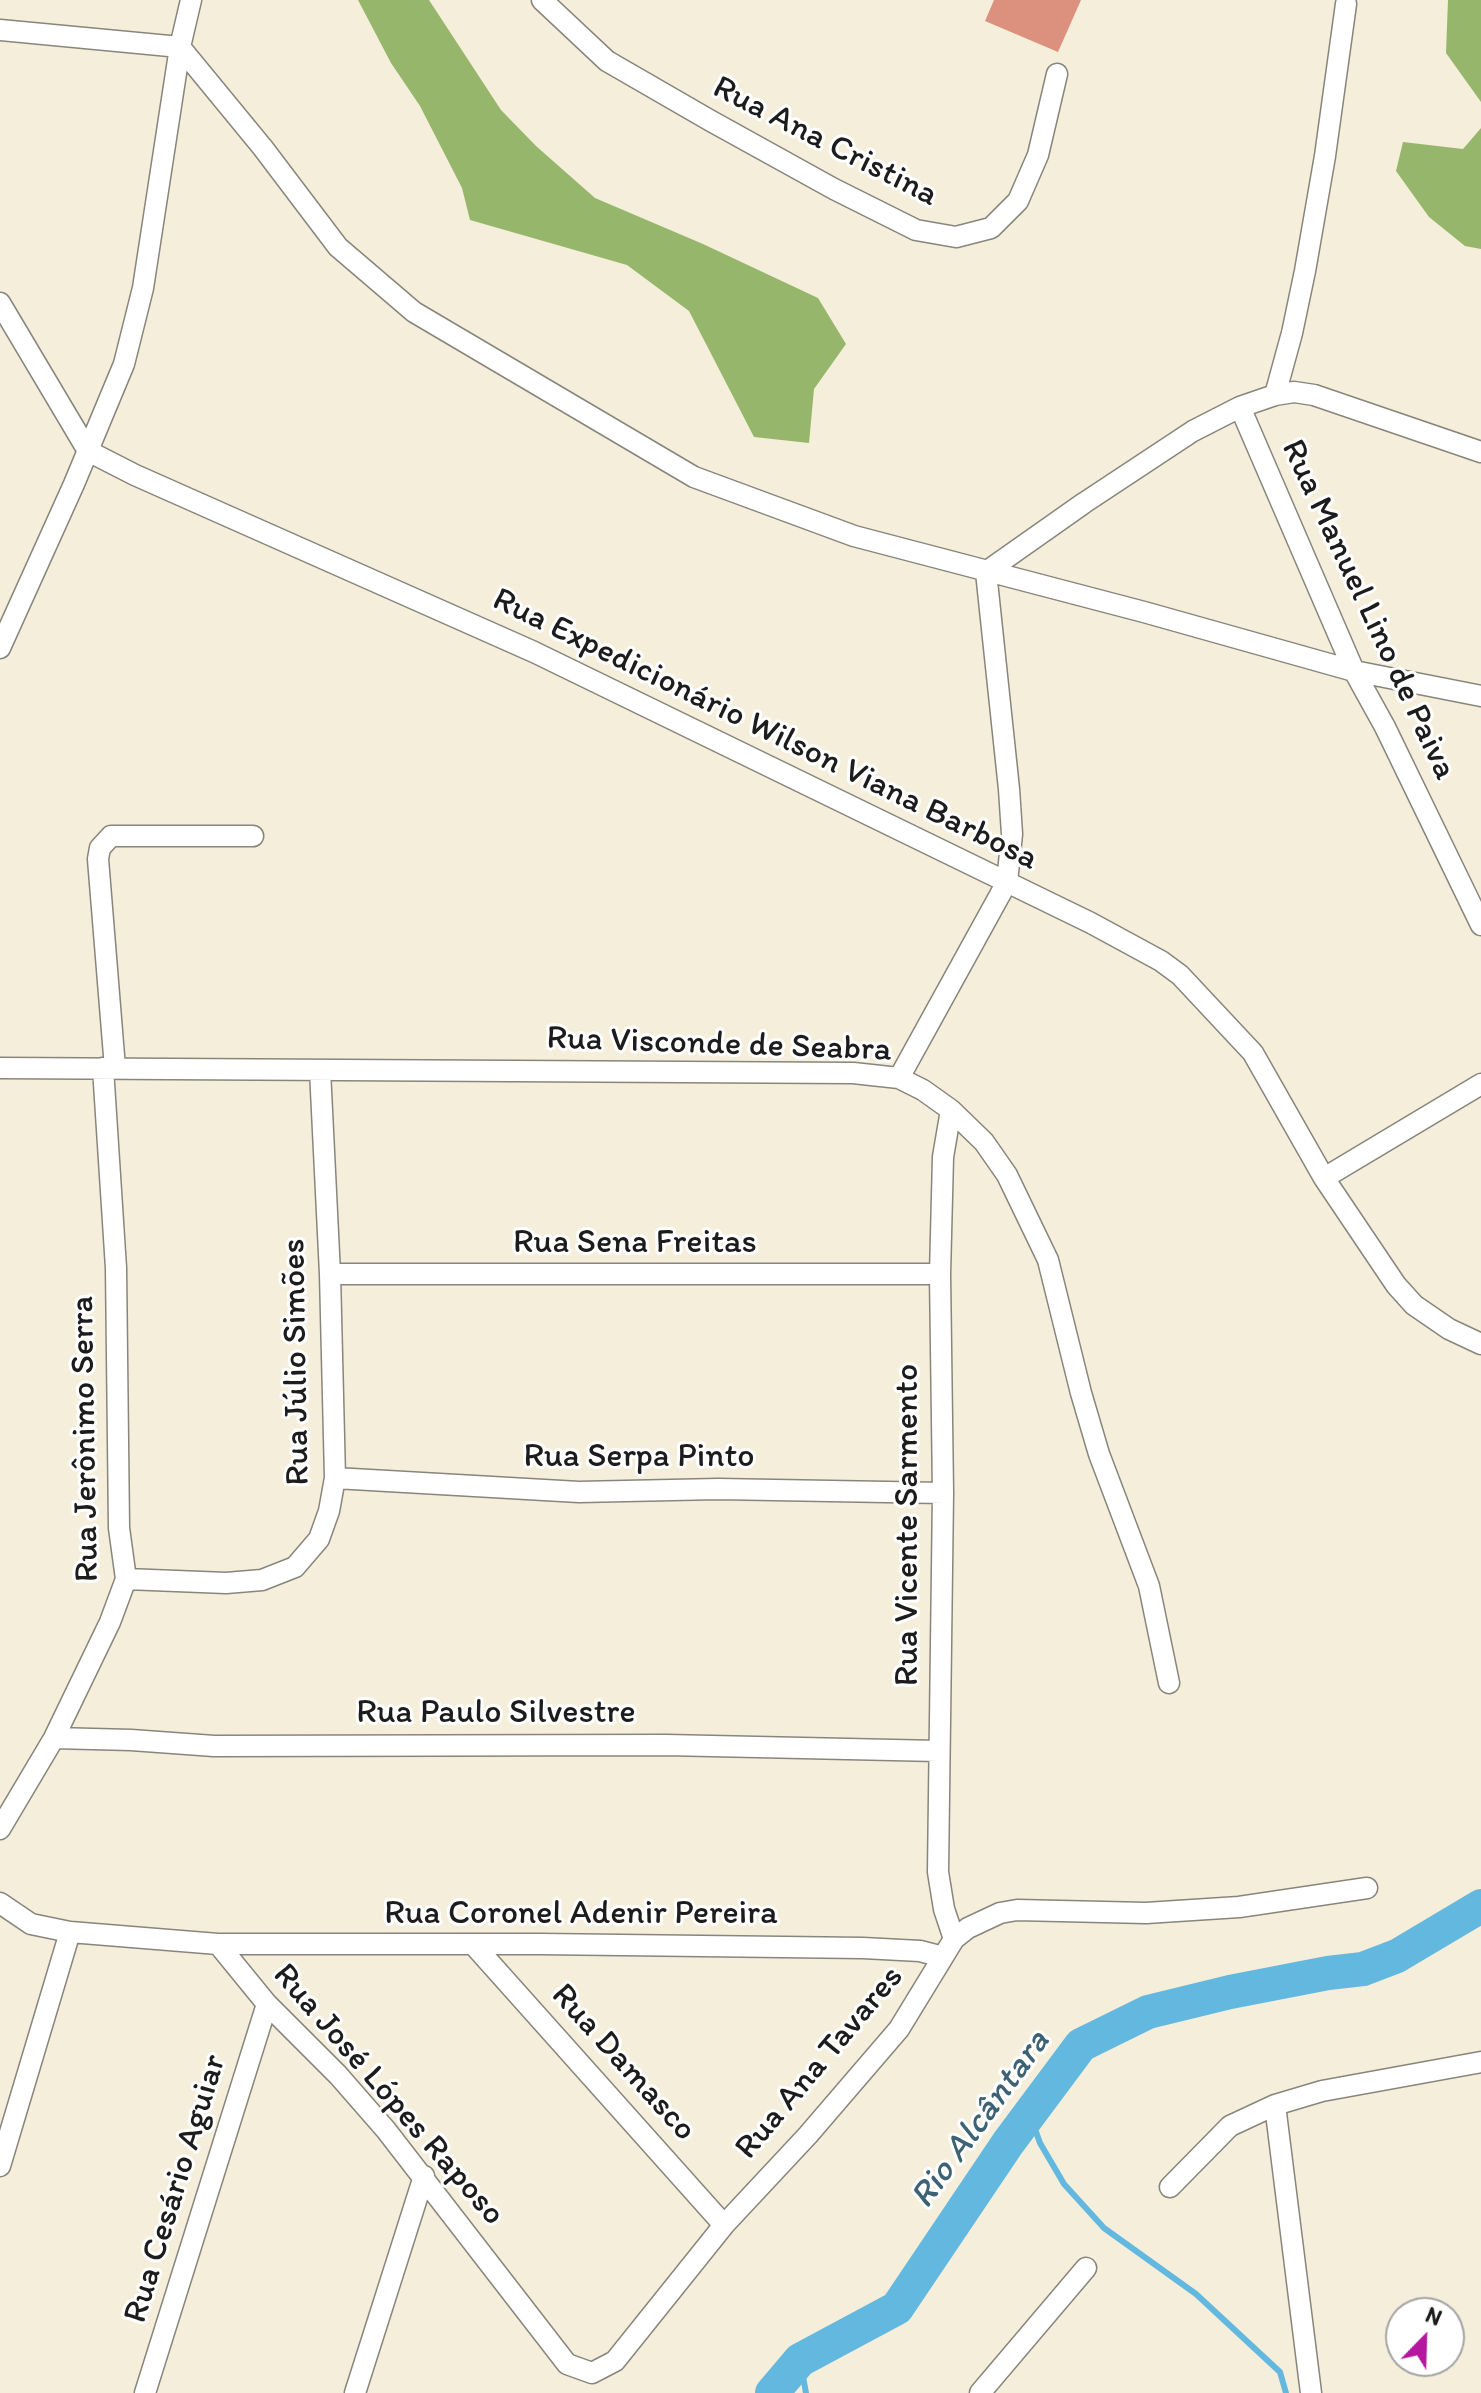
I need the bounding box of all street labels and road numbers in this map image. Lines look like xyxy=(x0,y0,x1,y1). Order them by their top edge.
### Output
street label: Rua Ana Cristina xyxy=(706,68,944,216)
street label: Rua Manuel Lino de Paiva xyxy=(1271,434,1465,786)
street label: Rua Expedicionário Wilson Viana Barbosa xyxy=(486,580,1044,880)
street label: Rua Visconde de Seabra xyxy=(546,1019,892,1071)
street label: Rua Sena Freitas xyxy=(513,1223,757,1263)
street label: Rua Júlio Simões xyxy=(274,1238,320,1486)
street label: Rua Jerônimo Serra xyxy=(63,1296,109,1582)
street label: Rua Vicente Sarmento xyxy=(888,1364,928,1686)
street label: Rua Serpa Pinto xyxy=(524,1437,754,1477)
street label: Rua Paulo Silvestre xyxy=(356,1693,636,1733)
street label: Rua Coronel Adenir Pereira xyxy=(384,1894,778,1934)
street label: Rua José Lópes Raposo xyxy=(263,1956,513,2234)
street label: Rua Ana Tavares xyxy=(727,1958,913,2168)
street label: Rua Damasco xyxy=(542,1976,704,2150)
street label: Rua Cesário Aguiar xyxy=(116,2050,236,2328)

